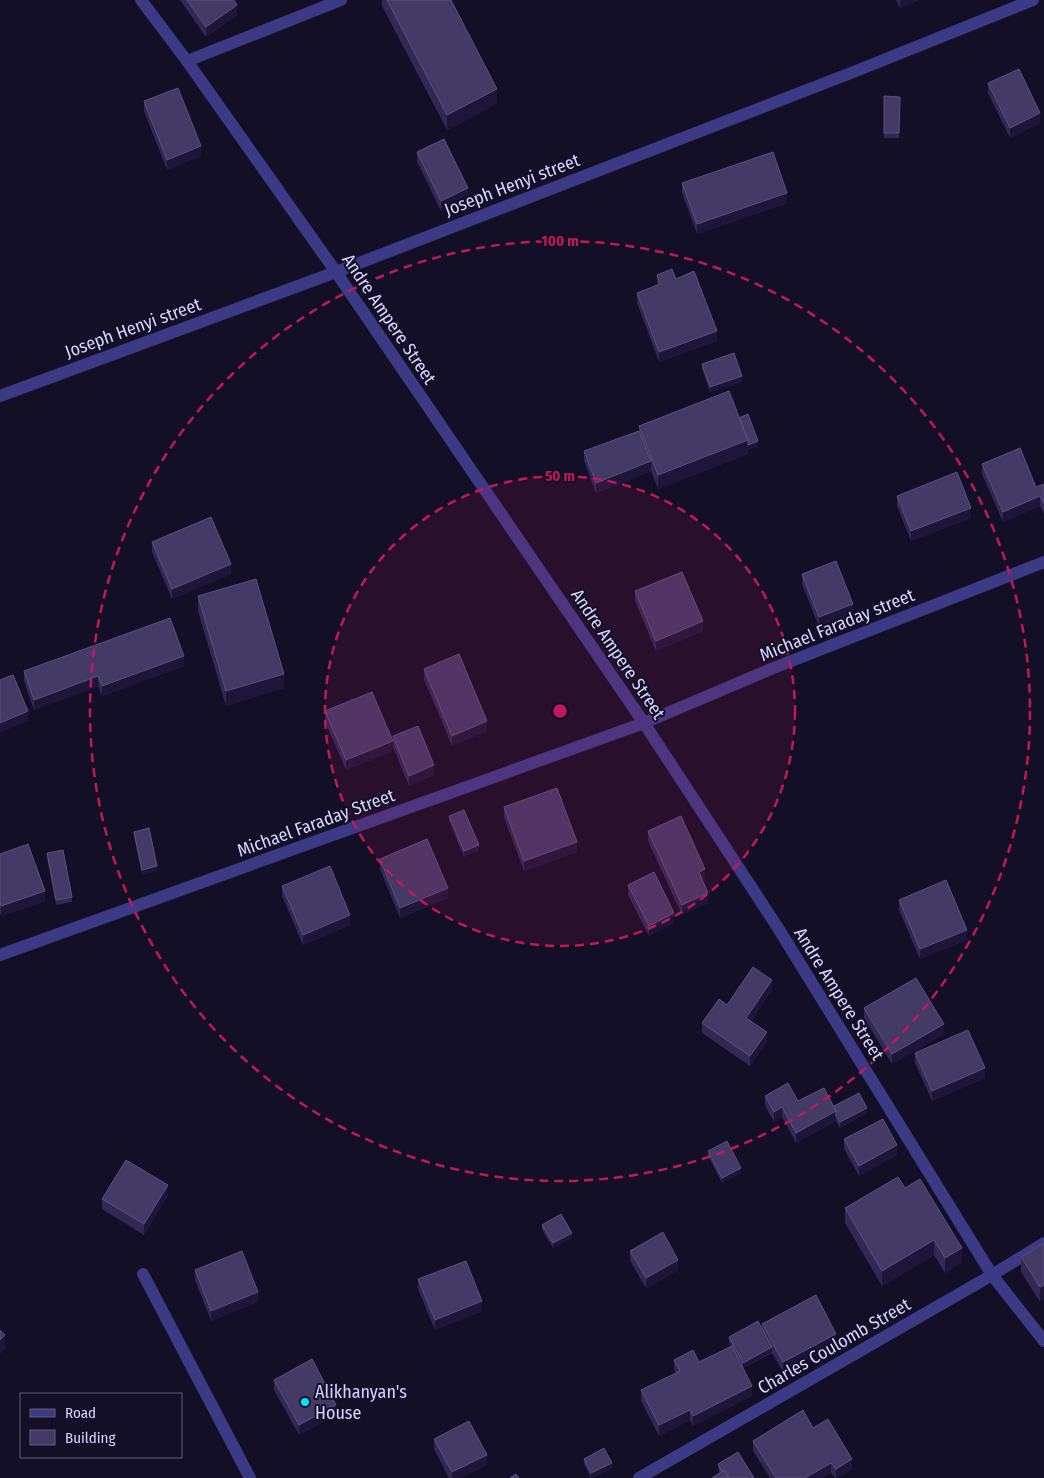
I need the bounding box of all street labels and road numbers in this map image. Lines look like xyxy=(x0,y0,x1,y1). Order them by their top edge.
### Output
street label: Joseph Henyi street xyxy=(441,149,583,221)
street label: Andre Ampere Street xyxy=(337,250,441,388)
street label: Joseph Henyi street xyxy=(62,293,204,363)
street label: Michael Faraday street xyxy=(756,584,918,666)
street label: Andre Ampere Street xyxy=(566,585,670,723)
street label: Michael Faraday Street xyxy=(234,784,398,862)
street label: Andre Ampere Street xyxy=(789,924,889,1065)
street label: Charles Coulomb Street xyxy=(754,1293,914,1399)

